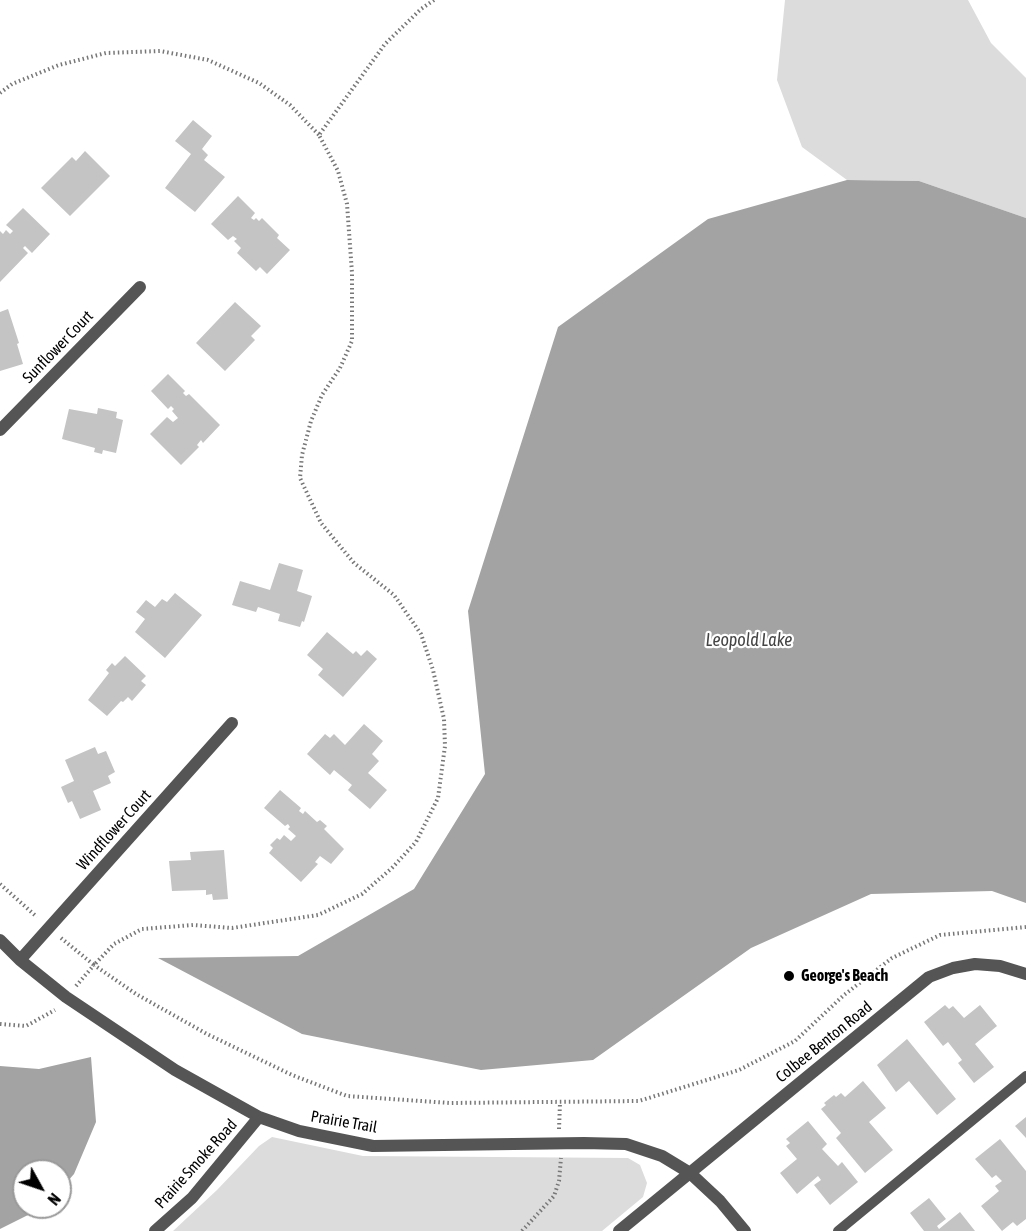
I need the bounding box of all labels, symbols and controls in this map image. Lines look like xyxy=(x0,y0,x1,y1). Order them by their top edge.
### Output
street label: Sunflower Court xyxy=(19,307,97,387)
water label: Leopold Lake xyxy=(706,629,792,651)
street label: Windflower Court xyxy=(73,786,155,874)
place label: George's Beach xyxy=(801,966,888,986)
marker: George's Beach xyxy=(782,969,796,983)
street label: Colbee Benton Road xyxy=(772,997,876,1087)
street label: Prairie Trail xyxy=(309,1107,379,1137)
street label: Prairie Smoke Road xyxy=(151,1115,241,1213)
north arrow xyxy=(12,1159,72,1219)
text: N xyxy=(44,1190,64,1209)

